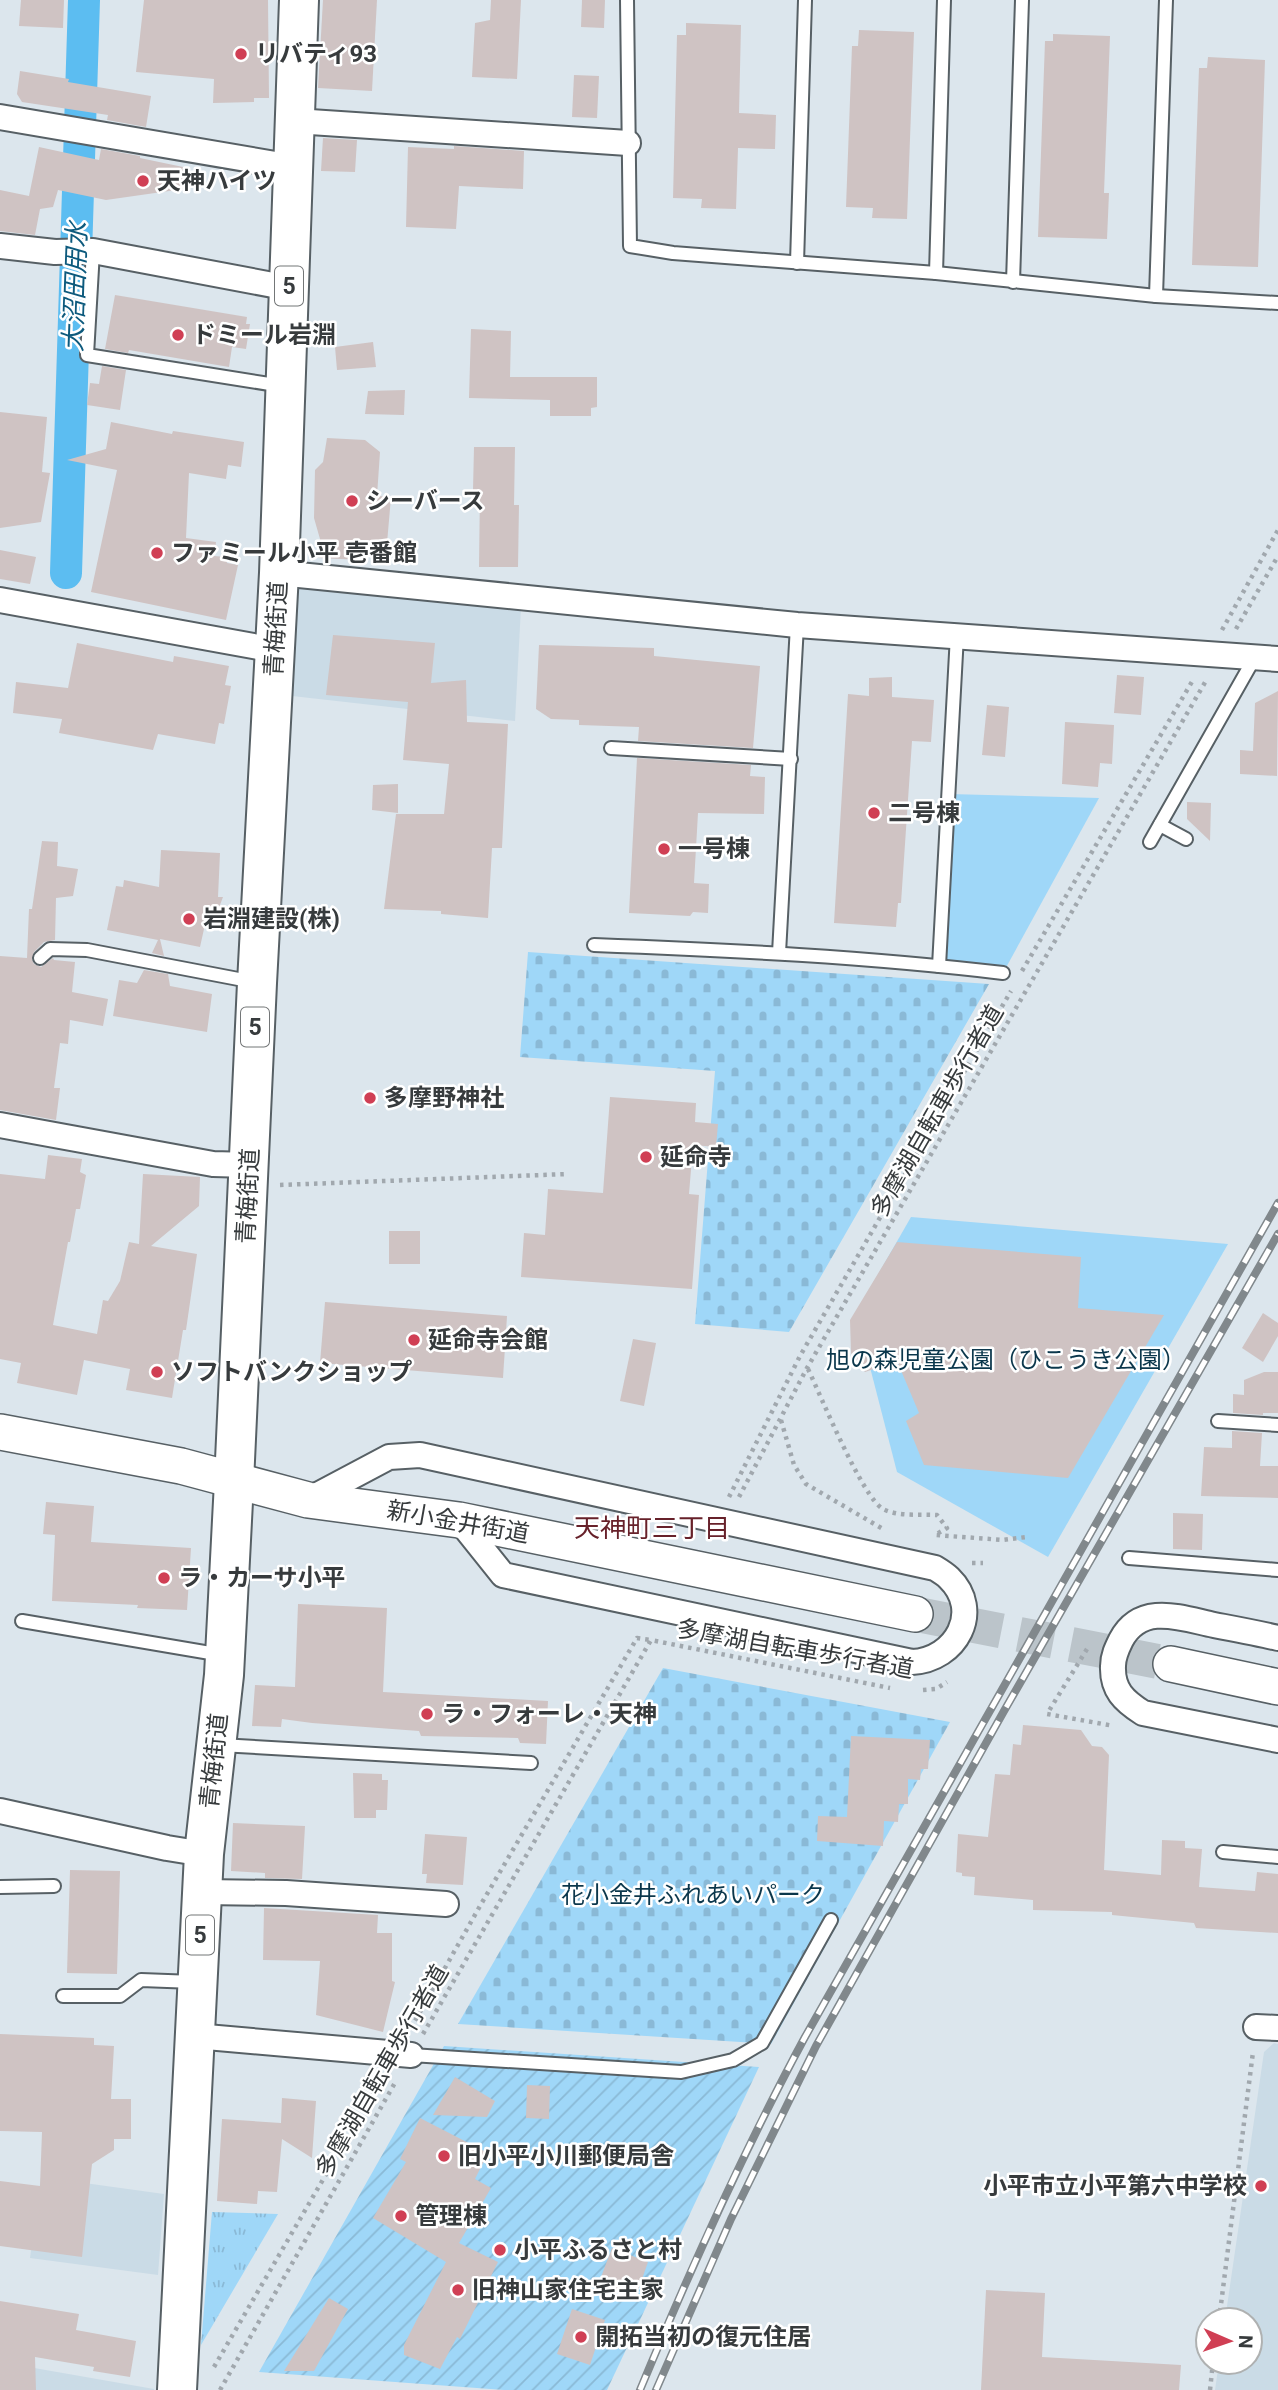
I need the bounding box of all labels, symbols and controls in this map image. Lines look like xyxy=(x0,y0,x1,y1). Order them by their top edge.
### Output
place label: リバティ93 xyxy=(255,40,377,68)
marker: リバティ93 xyxy=(233,46,249,62)
place label: 天神ハイツ xyxy=(157,167,277,195)
marker: 天神ハイツ xyxy=(135,173,151,189)
water label: 大沼田用水 xyxy=(58,219,92,352)
road number: 5 xyxy=(275,266,303,306)
place label: ドミール岩淵 xyxy=(192,321,336,349)
marker: ドミール岩淵 xyxy=(170,327,186,343)
place label: シーバース xyxy=(366,487,485,515)
marker: シーバース xyxy=(344,493,360,509)
place label: ファミール小平 壱番館 xyxy=(171,539,417,567)
marker: ファミール小平 壱番館 xyxy=(149,545,165,561)
street label: 青梅街道 xyxy=(260,580,292,678)
place label: 二号棟 xyxy=(888,799,960,827)
marker: 二号棟 xyxy=(866,805,882,821)
place label: 一号棟 xyxy=(678,835,750,863)
marker: 一号棟 xyxy=(656,841,672,857)
place label: 岩淵建設(株) xyxy=(203,905,340,933)
marker: 岩淵建設(株) xyxy=(181,911,197,927)
street label: 多摩湖自転車歩行者道 xyxy=(865,1000,1009,1222)
road number: 5 xyxy=(241,1008,269,1046)
place label: 多摩野神社 xyxy=(384,1084,504,1112)
marker: 多摩野神社 xyxy=(362,1090,378,1106)
place label: 延命寺 xyxy=(660,1143,732,1171)
street label: 青梅街道 xyxy=(232,1147,264,1245)
marker: 延命寺 xyxy=(638,1149,654,1165)
place label: 延命寺会館 xyxy=(428,1326,548,1354)
marker: 延命寺会館 xyxy=(406,1332,422,1348)
park label: 旭の森児童公園（ひこうき公園） xyxy=(826,1346,1186,1374)
place label: ソフトバンクショップ xyxy=(171,1358,412,1386)
marker: ソフトバンクショップ xyxy=(149,1364,165,1380)
street label: 新小金井街道 xyxy=(385,1496,531,1548)
district label: 天神町三丁目 xyxy=(574,1513,730,1543)
place label: ラ・カーサ小平 xyxy=(178,1564,346,1592)
marker: ラ・カーサ小平 xyxy=(156,1570,172,1586)
street label: 多摩湖自転車歩行者道 xyxy=(674,1614,916,1684)
place label: ラ・フォーレ・天神 xyxy=(441,1700,657,1728)
marker: ラ・フォーレ・天神 xyxy=(419,1706,435,1722)
street label: 青梅街道 xyxy=(195,1712,233,1810)
park label: 花小金井ふれあいパーク xyxy=(561,1881,825,1909)
road number: 5 xyxy=(186,1916,214,1954)
street label: 多摩湖自転車歩行者道 xyxy=(310,1960,454,2182)
place label: 旧小平小川郵便局舎 xyxy=(458,2142,674,2170)
marker: 旧小平小川郵便局舎 xyxy=(436,2148,452,2164)
place label: 小平市立小平第六中学校 xyxy=(983,2172,1247,2200)
marker: 小平市立小平第六中学校 xyxy=(1253,2178,1269,2194)
place label: 管理棟 xyxy=(415,2202,487,2230)
marker: 管理棟 xyxy=(393,2208,409,2224)
place label: 小平ふるさと村 xyxy=(514,2236,682,2264)
marker: 小平ふるさと村 xyxy=(492,2242,508,2258)
place label: 旧神山家住宅主家 xyxy=(472,2276,664,2304)
marker: 旧神山家住宅主家 xyxy=(450,2282,466,2298)
north arrow xyxy=(1194,2306,1264,2376)
place label: 開拓当初の復元住居 xyxy=(595,2323,811,2351)
marker: 開拓当初の復元住居 xyxy=(573,2329,589,2345)
text: N xyxy=(1234,2334,1257,2349)

